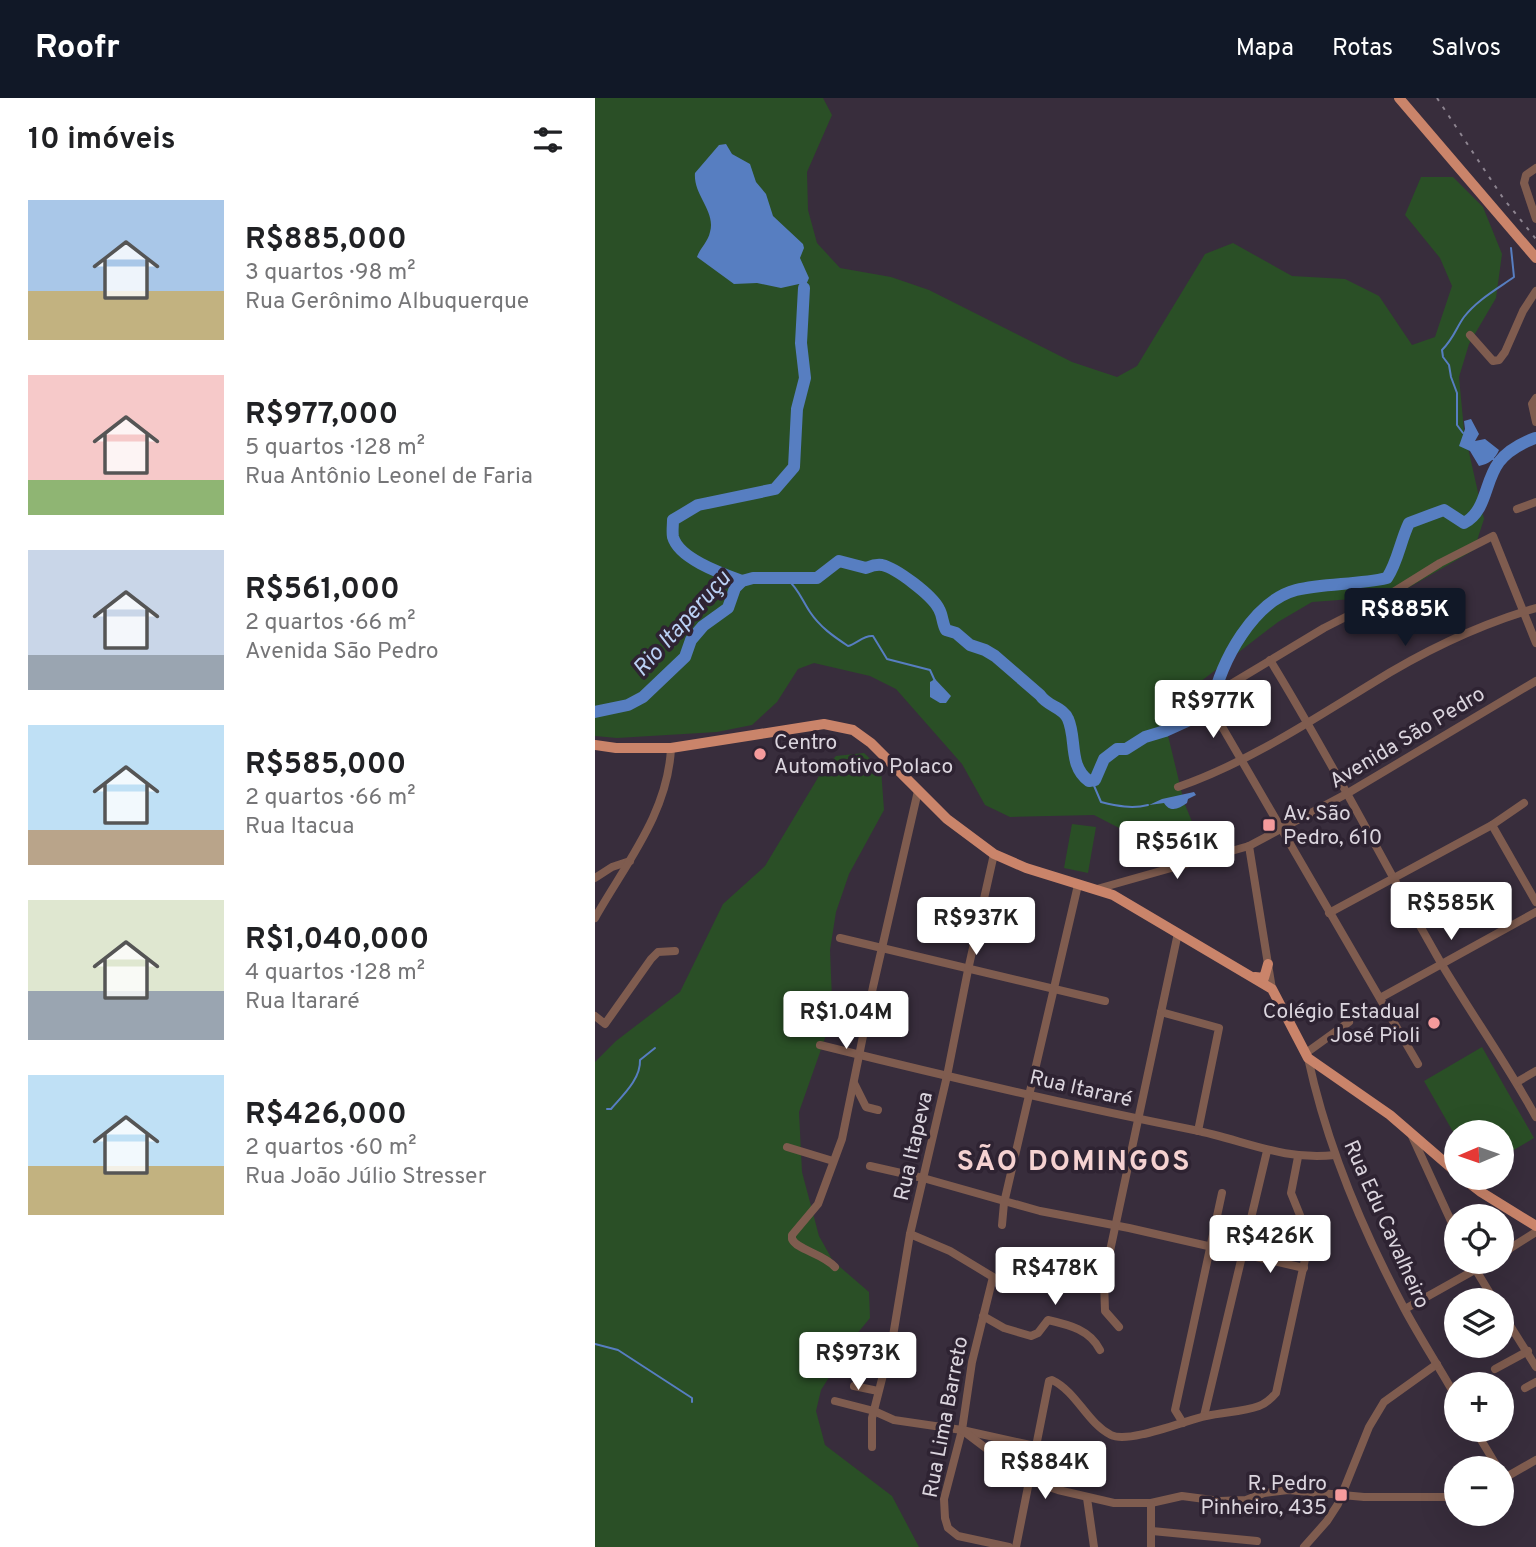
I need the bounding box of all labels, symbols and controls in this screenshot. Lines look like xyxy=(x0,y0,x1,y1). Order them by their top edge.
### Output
text: Roofr xyxy=(35,28,120,70)
text: Mapa xyxy=(1236,34,1294,64)
text: Rotas xyxy=(1332,34,1393,64)
text: Salvos xyxy=(1431,34,1501,64)
icon: filters xyxy=(529,121,567,159)
text: 10 imóveis xyxy=(28,122,175,159)
text: R$885,000 xyxy=(245,222,407,259)
icon: home xyxy=(84,228,168,312)
text: 3 quartos · 98 m² xyxy=(245,259,416,288)
text: Rua Gerônimo Albuquerque xyxy=(245,288,529,317)
text: R$977,000 xyxy=(245,397,398,434)
icon: home xyxy=(84,403,168,487)
text: 5 quartos · 128 m² xyxy=(245,434,425,463)
text: Rua Antônio Leonel de Faria xyxy=(245,463,533,492)
water label: Rio Itaperuçu xyxy=(628,565,738,684)
text: R$561,000 xyxy=(245,572,400,609)
icon: home xyxy=(84,578,168,662)
pin: R$885K xyxy=(1348,588,1462,648)
text: R$885K xyxy=(1360,596,1450,625)
text: 2 quartos · 66 m² xyxy=(245,609,416,638)
text: Avenida São Pedro xyxy=(245,638,439,667)
pin: R$977K xyxy=(1156,680,1270,740)
street label: Avenida São Pedro xyxy=(1325,681,1490,795)
text: R$977K xyxy=(1171,688,1255,717)
place label: Centro Automotivo Polaco xyxy=(774,730,953,781)
marker: Centro Automotivo Polaco xyxy=(752,746,768,762)
text: R$585,000 xyxy=(245,747,406,784)
icon: home xyxy=(84,753,168,837)
text: 2 quartos · 66 m² xyxy=(245,784,416,813)
place label: Av. São Pedro, 610 xyxy=(1283,801,1382,852)
text: Rua Itacua xyxy=(245,813,354,842)
marker: Av. São Pedro, 610 xyxy=(1261,817,1277,833)
pin: R$561K xyxy=(1120,822,1234,881)
text: R$561K xyxy=(1135,829,1219,858)
pin: R$585K xyxy=(1394,882,1508,942)
text: R$585K xyxy=(1407,890,1495,919)
pin: R$937K xyxy=(919,898,1033,957)
text: R$937K xyxy=(933,905,1019,934)
text: R$1,040,000 xyxy=(245,922,429,959)
icon: home xyxy=(84,928,168,1012)
text: 4 quartos · 128 m² xyxy=(245,959,425,988)
text: Rua Itararé xyxy=(245,988,360,1017)
pin: R$1.04M xyxy=(781,992,911,1051)
text: R$1.04M xyxy=(799,999,893,1028)
place label: Colégio Estadual José Pioli xyxy=(1263,999,1420,1050)
marker: Colégio Estadual José Pioli xyxy=(1426,1015,1442,1031)
street label: Rua Itararé xyxy=(1027,1065,1135,1114)
street label: Rua Itapeva xyxy=(889,1089,940,1203)
text: R$426,000 xyxy=(245,1097,407,1134)
icon: home xyxy=(84,1103,168,1187)
north arrow xyxy=(1444,1120,1514,1190)
map controls xyxy=(1444,1120,1514,1526)
text: 2 quartos · 60 m² xyxy=(245,1134,417,1163)
street label: Rua Edu Cavalheiro xyxy=(1336,1136,1435,1313)
district label: SÃO DOMINGOS xyxy=(957,1144,1191,1181)
text: Rua João Júlio Stresser xyxy=(245,1163,487,1192)
button: locate xyxy=(1444,1204,1514,1274)
pin: R$426K xyxy=(1213,1216,1327,1275)
text: R$426K xyxy=(1226,1223,1315,1252)
pin: R$478K xyxy=(998,1248,1112,1307)
text: R$478K xyxy=(1012,1255,1098,1284)
button: layers xyxy=(1444,1288,1514,1358)
pin: R$973K xyxy=(801,1332,915,1392)
street label: Rua Lima Barreto xyxy=(918,1334,975,1500)
text: R$973K xyxy=(815,1340,901,1369)
button: + xyxy=(1444,1372,1514,1442)
pin: R$884K xyxy=(988,1442,1102,1501)
text: R$884K xyxy=(1000,1449,1090,1478)
button: − xyxy=(1444,1456,1514,1526)
place label: R. Pedro Pinheiro, 435 xyxy=(1200,1471,1327,1522)
marker: R. Pedro Pinheiro, 435 xyxy=(1333,1487,1349,1503)

